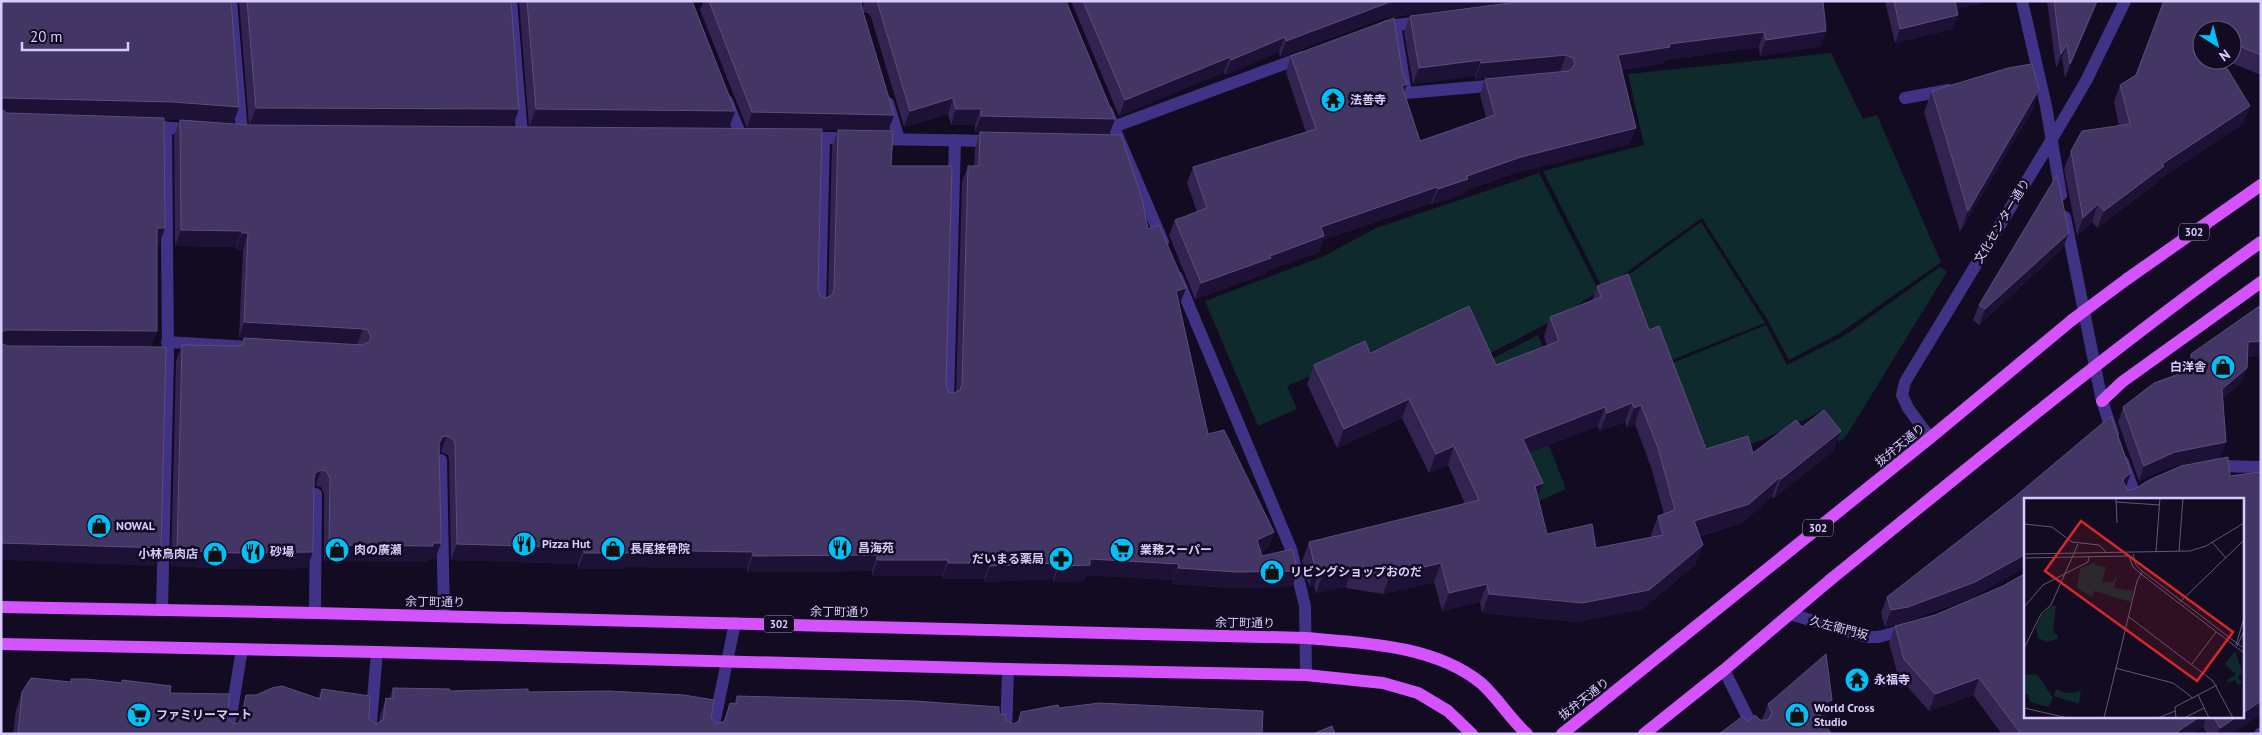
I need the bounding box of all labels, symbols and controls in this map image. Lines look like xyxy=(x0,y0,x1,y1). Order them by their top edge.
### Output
scale bar xyxy=(22,20,129,52)
north arrow xyxy=(2192,20,2242,70)
text: 20 m xyxy=(30,27,63,46)
text: N xyxy=(2216,46,2234,66)
temple icon: 法善寺 xyxy=(1320,87,1346,113)
place label: 法善寺 xyxy=(1350,92,1386,107)
street label: 文化センター通り xyxy=(1970,176,2033,266)
road number: 302 xyxy=(2179,223,2209,240)
shop icon: 白洋舎 xyxy=(2210,354,2236,380)
place label: 白洋舎 xyxy=(2170,359,2206,374)
street label: 抜弁天通り xyxy=(1872,420,1928,469)
inset map xyxy=(2024,498,2244,718)
shop icon: NOWAL xyxy=(86,513,112,539)
place label: NOWAL xyxy=(116,518,156,533)
road number: 302 xyxy=(1803,520,1833,536)
restaurant icon: Pizza Hut xyxy=(511,531,537,557)
restaurant icon: 昌海苑 xyxy=(827,535,853,561)
place label: Pizza Hut xyxy=(542,536,591,551)
shop icon: 長尾接骨院 xyxy=(600,536,626,562)
shop icon: 肉の廣瀬 xyxy=(324,537,350,563)
supermarket icon: 業務スーパー xyxy=(1109,537,1135,563)
restaurant icon: 砂場 xyxy=(240,539,266,565)
place label: 昌海苑 xyxy=(858,540,894,555)
shop icon: 小林鳥肉店 xyxy=(202,541,228,567)
place label: 長尾接骨院 xyxy=(630,541,690,556)
place label: 肉の廣瀬 xyxy=(354,542,402,557)
place label: 業務スーパー xyxy=(1140,542,1212,557)
place label: 砂場 xyxy=(269,544,294,559)
place label: 小林鳥肉店 xyxy=(138,546,198,561)
pharmacy icon: だいまる薬局 xyxy=(1048,546,1074,572)
place label: だいまる薬局 xyxy=(972,551,1044,566)
shop icon: リビングショップおのだ xyxy=(1259,559,1285,585)
place label: リビングショップおのだ xyxy=(1290,564,1422,579)
street label: 余丁町通り xyxy=(405,593,465,610)
street label: 余丁町通り xyxy=(810,603,870,620)
street label: 久左衛門坂 xyxy=(1808,613,1870,643)
street label: 余丁町通り xyxy=(1215,614,1275,631)
road number: 302 xyxy=(764,616,794,632)
temple icon: 永福寺 xyxy=(1844,667,1870,693)
place label: 永福寺 xyxy=(1874,672,1910,687)
street label: 抜弁天通り xyxy=(1555,674,1612,723)
place label: World Cross Studio xyxy=(1814,700,1875,729)
supermarket icon: ファミリーマート xyxy=(126,702,152,728)
shop icon: World Cross Studio xyxy=(1784,702,1810,728)
place label: ファミリーマート xyxy=(156,707,252,722)

